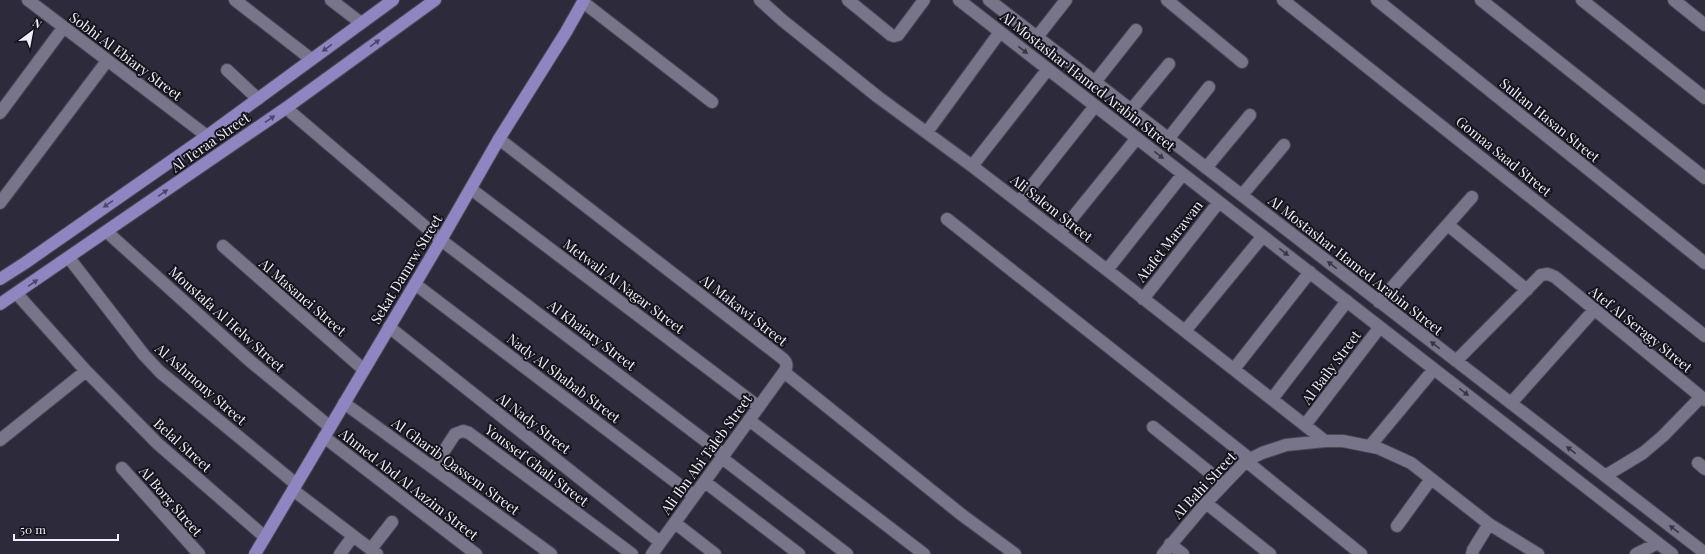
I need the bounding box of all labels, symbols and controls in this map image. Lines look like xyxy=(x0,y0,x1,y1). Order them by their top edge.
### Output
street label: Al Mostashar Hamed Arabin Street xyxy=(996,6,1180,156)
street label: Sobhi Al Ebiary Street xyxy=(66,7,187,105)
north arrow xyxy=(12,12,52,52)
text: N xyxy=(30,15,45,32)
one-way arrow xyxy=(370,39,380,47)
one-way arrow xyxy=(322,43,333,52)
one-way arrow xyxy=(1018,45,1029,54)
street label: Sultan Hasan Street xyxy=(1496,74,1605,167)
street label: Al Teraa Street xyxy=(166,107,254,177)
street label: Gomaa Saad Street xyxy=(1452,112,1557,201)
one-way arrow xyxy=(264,115,275,123)
one-way arrow xyxy=(1154,151,1165,159)
street label: Ali Salem Street xyxy=(1006,169,1098,247)
one-way arrow xyxy=(157,189,168,197)
street label: Al Mostashar Hamed Arabin Street xyxy=(1264,190,1448,340)
street label: Atafet Marawan xyxy=(1131,196,1207,287)
one-way arrow xyxy=(102,200,113,208)
street label: Sekat Damrw Street xyxy=(366,210,447,327)
street label: Metwali Al Nagar Street xyxy=(560,234,689,338)
one-way arrow xyxy=(1278,248,1289,256)
street label: Al Masanei Street xyxy=(255,253,351,341)
one-way arrow xyxy=(1327,261,1338,270)
street label: Moustafa Al Helw Street xyxy=(165,262,290,377)
street label: Al Makawi Street xyxy=(696,269,792,351)
one-way arrow xyxy=(27,279,38,287)
street label: Atef Al Seragy Street xyxy=(1585,281,1697,377)
street label: Al Khaiary Street xyxy=(543,295,641,375)
street label: Al Baily Street xyxy=(1296,325,1366,409)
street label: Nady Al Shabab Street xyxy=(503,329,625,428)
street label: Al Ashmony Street xyxy=(151,338,252,430)
one-way arrow xyxy=(1430,340,1441,349)
street label: Al Nady Street xyxy=(492,388,576,458)
one-way arrow xyxy=(1459,388,1469,396)
street label: Ali Ibn Abi Taleb Street xyxy=(655,389,757,519)
street label: Al Gharib Qassem Street xyxy=(388,413,524,519)
street label: Belal Street xyxy=(150,414,217,477)
street label: Youssef Ghali Street xyxy=(481,419,593,511)
street label: Ahmed Abd Al Aazim Street xyxy=(335,423,483,545)
one-way arrow xyxy=(1566,446,1577,454)
street label: Al Bahi Street xyxy=(1167,447,1241,523)
street label: Al Borg Street xyxy=(135,461,208,541)
scale bar xyxy=(14,516,118,542)
text: 50 m xyxy=(20,521,46,537)
one-way arrow xyxy=(1669,525,1680,534)

